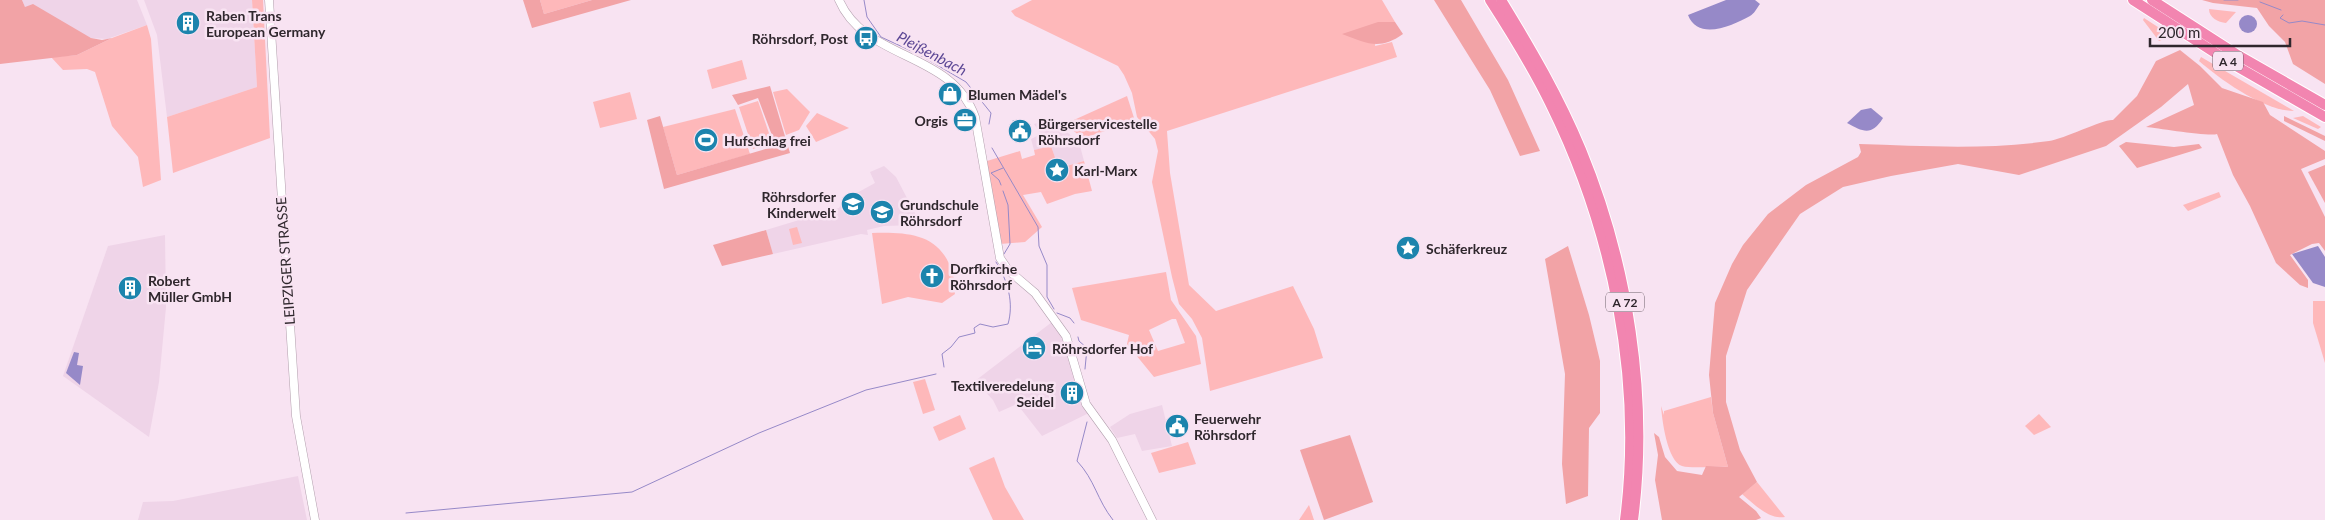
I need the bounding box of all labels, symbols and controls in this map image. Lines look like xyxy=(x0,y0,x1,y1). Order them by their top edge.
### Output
place label: Raben Trans European Germany xyxy=(206,7,326,40)
building icon: Raben Trans European Germany xyxy=(175,10,201,36)
scale bar xyxy=(2150,15,2290,47)
text: 200 m xyxy=(2158,23,2200,41)
bus stop icon: Röhrsdorf, Post xyxy=(853,25,879,51)
water label: Pleißenbach xyxy=(894,27,970,79)
place label: Röhrsdorf, Post xyxy=(752,30,849,47)
road number: A 4 xyxy=(2213,51,2243,70)
shop icon: Blumen Mädel's xyxy=(937,81,963,107)
place label: Blumen Mädel's xyxy=(968,86,1067,103)
office icon: Orgis xyxy=(952,107,978,133)
place label: Orgis xyxy=(915,112,948,129)
place label: Bürgerservicestelle Röhrsdorf xyxy=(1038,115,1158,148)
public building icon: Bürgerservicestelle Röhrsdorf xyxy=(1007,118,1033,144)
sports icon: Hufschlag frei xyxy=(693,127,719,153)
place label: Hufschlag frei xyxy=(724,132,811,149)
place icon: Karl-Marx xyxy=(1044,157,1070,183)
place label: Karl-Marx xyxy=(1074,162,1138,179)
place label: Röhrsdorfer Kinderwelt xyxy=(761,188,837,221)
school or university icon: Röhrsdorfer Kinderwelt xyxy=(840,191,866,217)
place label: Grundschule Röhrsdorf xyxy=(900,196,979,229)
street label: LEIPZIGER STRASSE xyxy=(272,197,298,325)
school or university icon: Grundschule Röhrsdorf xyxy=(869,199,895,225)
place icon: Schäferkreuz xyxy=(1395,235,1421,261)
place label: Schäferkreuz xyxy=(1426,240,1508,257)
place label: Dorfkirche Röhrsdorf xyxy=(950,260,1018,293)
church icon: Dorfkirche Röhrsdorf xyxy=(919,263,945,289)
place label: Robert Müller GmbH xyxy=(148,272,232,305)
building icon: Robert Müller GmbH xyxy=(117,275,143,301)
road number: A 72 xyxy=(1606,292,1644,312)
hotel icon: Röhrsdorfer Hof xyxy=(1021,335,1047,361)
place label: Röhrsdorfer Hof xyxy=(1052,340,1153,357)
place label: Textilveredelung Seidel xyxy=(951,377,1055,410)
building icon: Textilveredelung Seidel xyxy=(1059,380,1085,406)
place label: Feuerwehr Röhrsdorf xyxy=(1194,410,1262,443)
public building icon: Feuerwehr Röhrsdorf xyxy=(1164,413,1190,439)

